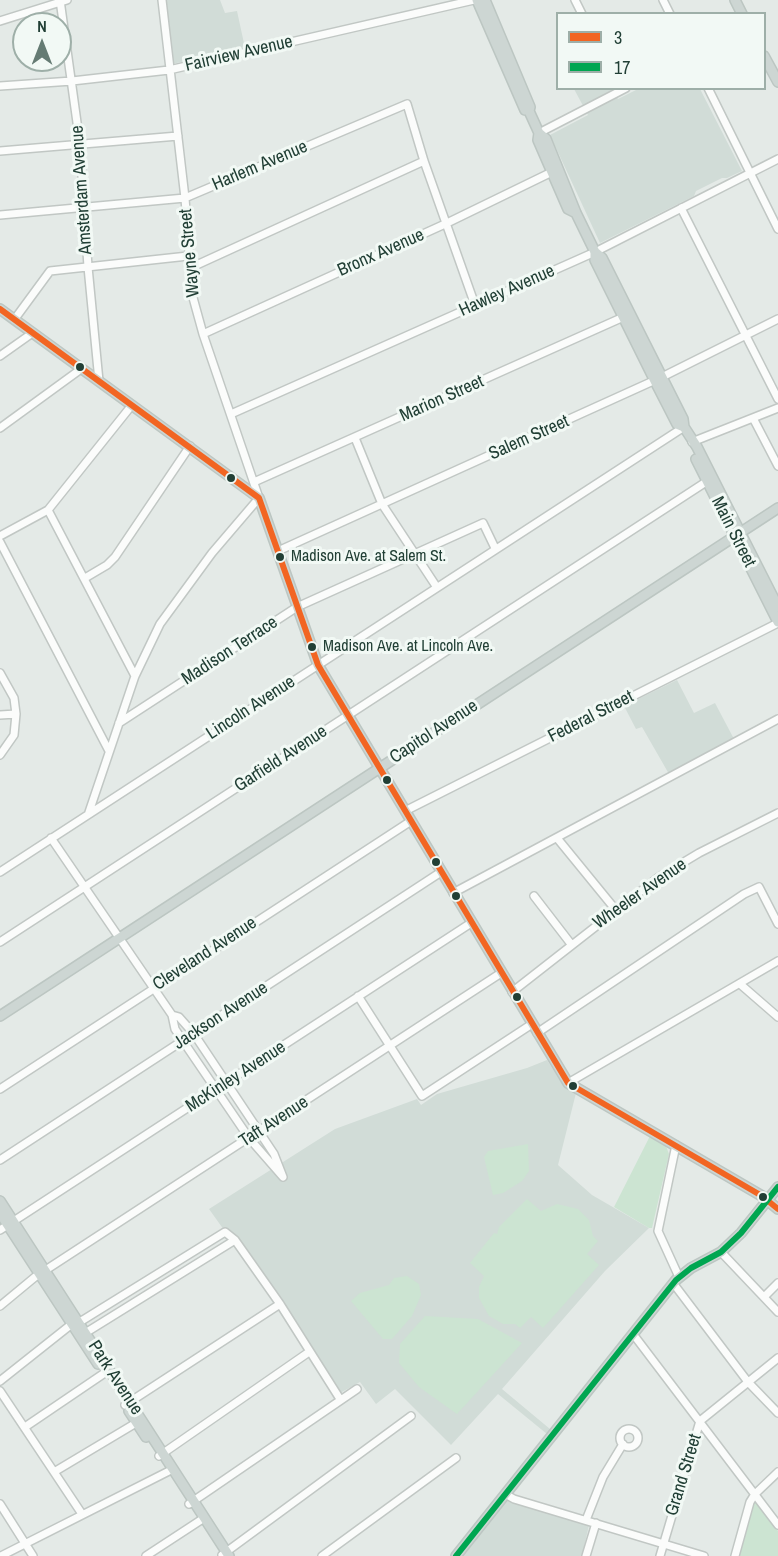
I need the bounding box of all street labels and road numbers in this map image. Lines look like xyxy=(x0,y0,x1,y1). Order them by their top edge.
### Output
street label: Fairview Avenue xyxy=(183,31,295,77)
street label: Amsterdam Avenue xyxy=(67,125,97,255)
street label: Harlem Avenue xyxy=(209,136,311,196)
street label: Wayne Street xyxy=(175,208,205,298)
street label: Bronx Avenue xyxy=(334,224,428,282)
street label: Hawley Avenue xyxy=(456,260,558,322)
street label: Marion Street xyxy=(397,371,487,427)
street label: Salem Street xyxy=(486,411,572,465)
street label: Main Street xyxy=(706,493,760,571)
street label: Madison Terrace xyxy=(178,612,282,690)
street label: Lincoln Avenue xyxy=(203,671,299,745)
street label: Federal Street xyxy=(545,686,637,748)
street label: Capitol Avenue xyxy=(386,696,482,768)
street label: Garfield Avenue xyxy=(230,721,332,797)
street label: Wheeler Avenue xyxy=(589,854,691,934)
street label: Cleveland Avenue xyxy=(149,912,261,996)
street label: Jackson Avenue xyxy=(170,978,272,1054)
street label: McKinley Avenue xyxy=(182,1037,290,1117)
street label: Taft Avenue xyxy=(235,1092,313,1152)
street label: Park Avenue xyxy=(83,1337,147,1419)
street label: Grand Street xyxy=(661,1431,707,1519)

